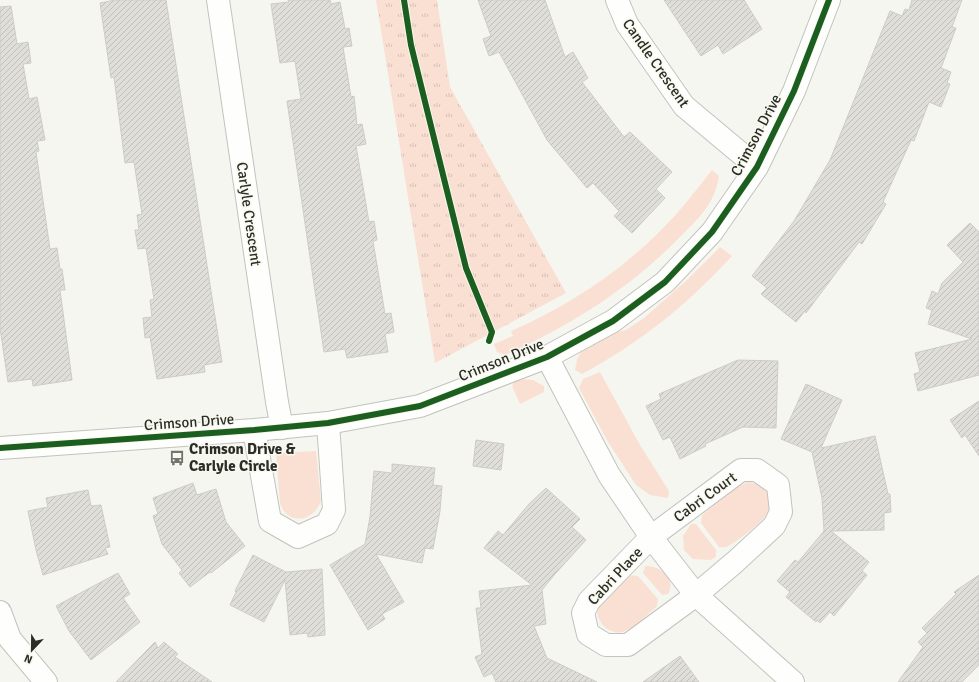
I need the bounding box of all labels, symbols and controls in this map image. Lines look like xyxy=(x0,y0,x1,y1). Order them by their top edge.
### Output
street label: Candle Crescent xyxy=(619,15,693,111)
street label: Crimson Drive xyxy=(727,91,785,179)
street label: Carlyle Crescent xyxy=(233,161,265,267)
street label: Crimson Drive xyxy=(456,335,546,385)
street label: Crimson Drive xyxy=(143,410,235,434)
place label: Crimson Drive & Carlyle Circle xyxy=(189,440,295,475)
bus stop icon: Crimson Drive & Carlyle Circle xyxy=(168,449,186,467)
street label: Cabri Court xyxy=(670,468,740,526)
street label: Cabri Place xyxy=(584,543,646,609)
north arrow xyxy=(12,630,52,670)
text: N xyxy=(22,651,34,666)

